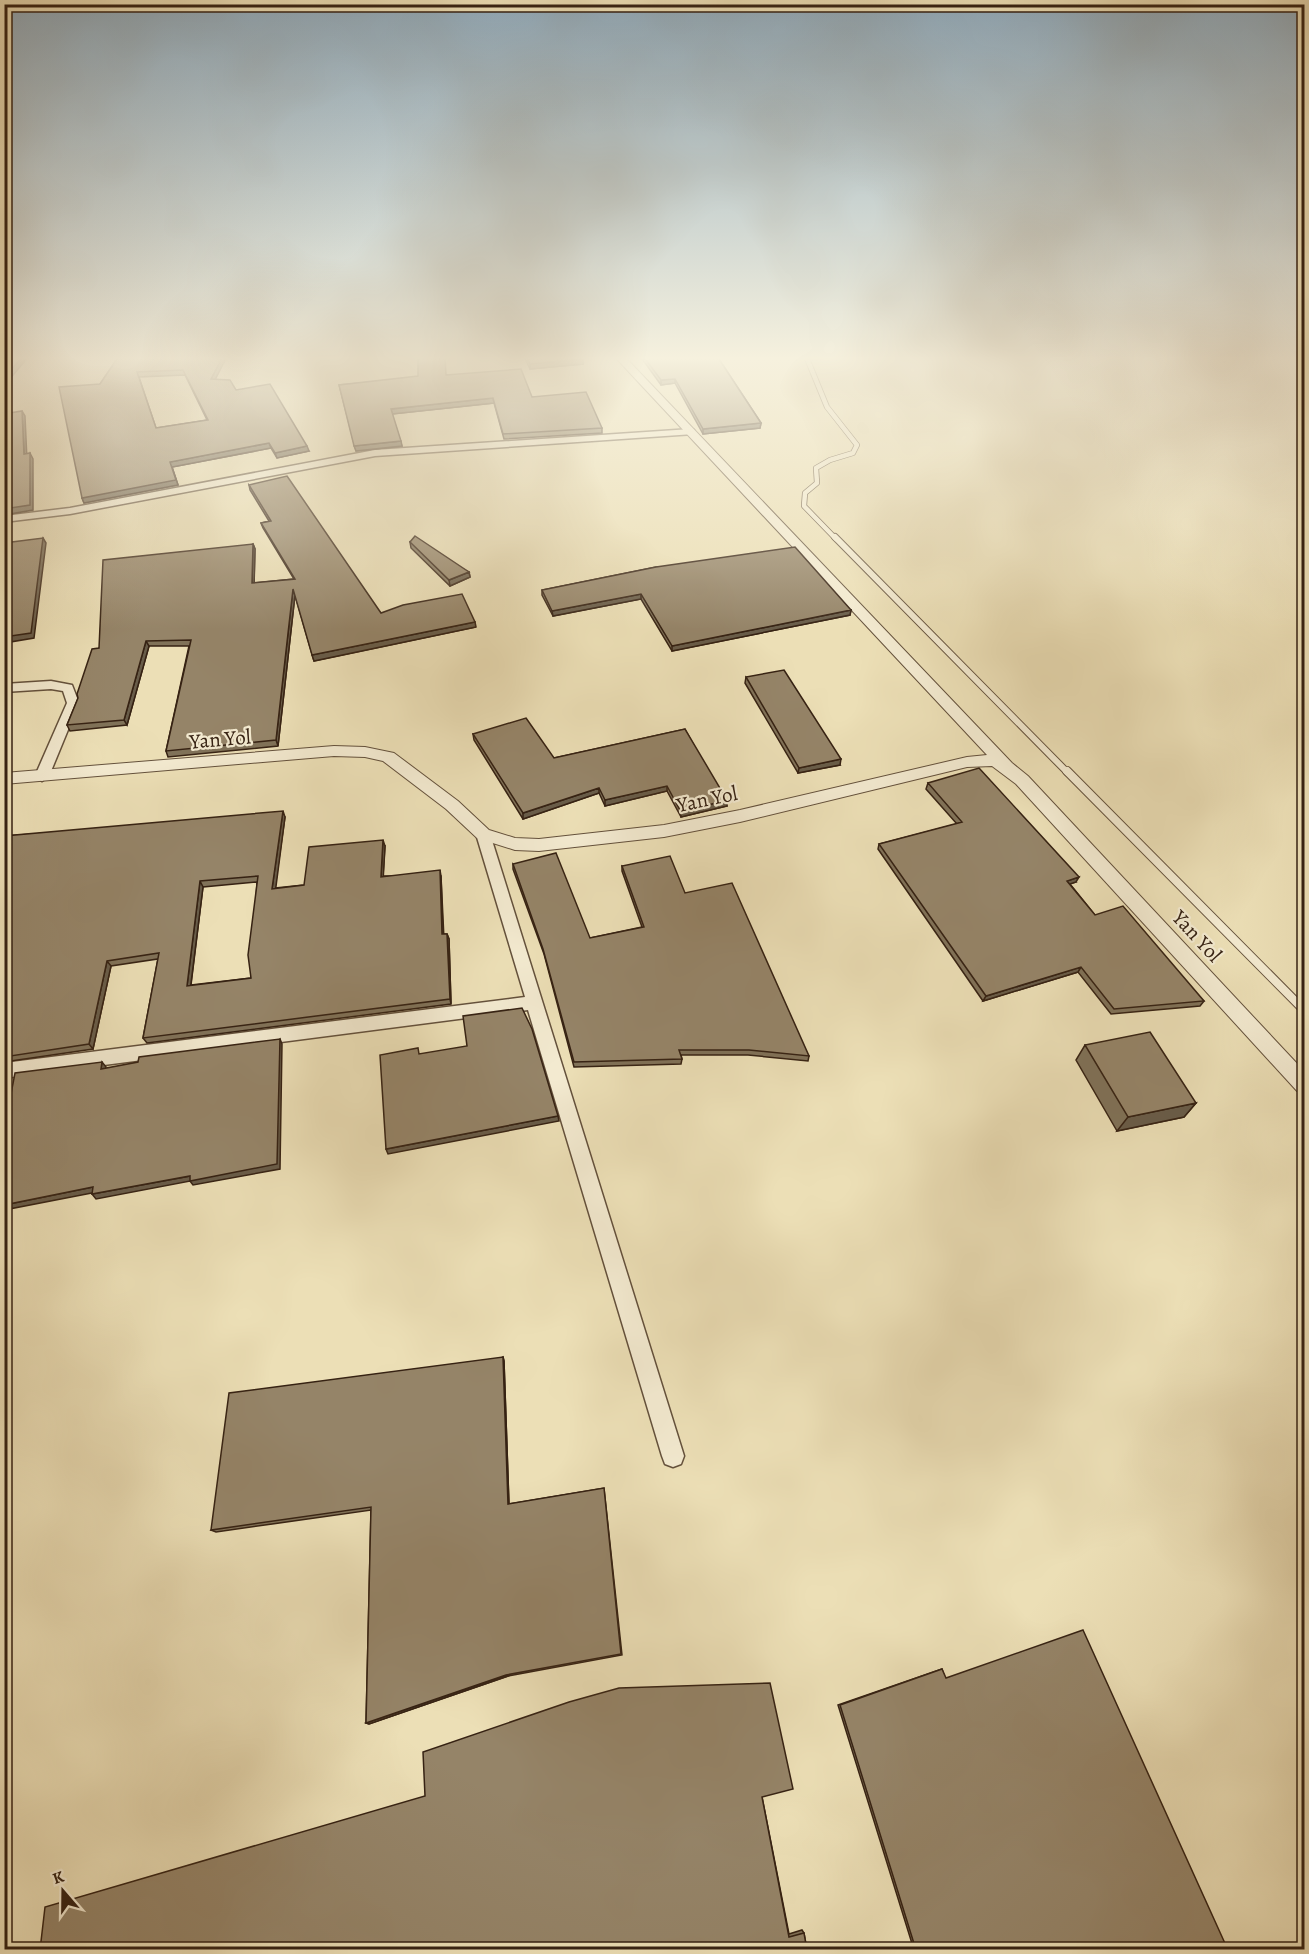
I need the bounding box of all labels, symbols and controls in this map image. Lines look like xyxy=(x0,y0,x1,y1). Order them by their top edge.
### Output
street label: Yan Yol xyxy=(187,722,252,756)
street label: Yan Yol xyxy=(673,779,740,819)
street label: Yan Yol xyxy=(1165,903,1228,968)
north arrow xyxy=(33,1861,93,1921)
text: K xyxy=(50,1866,67,1890)

